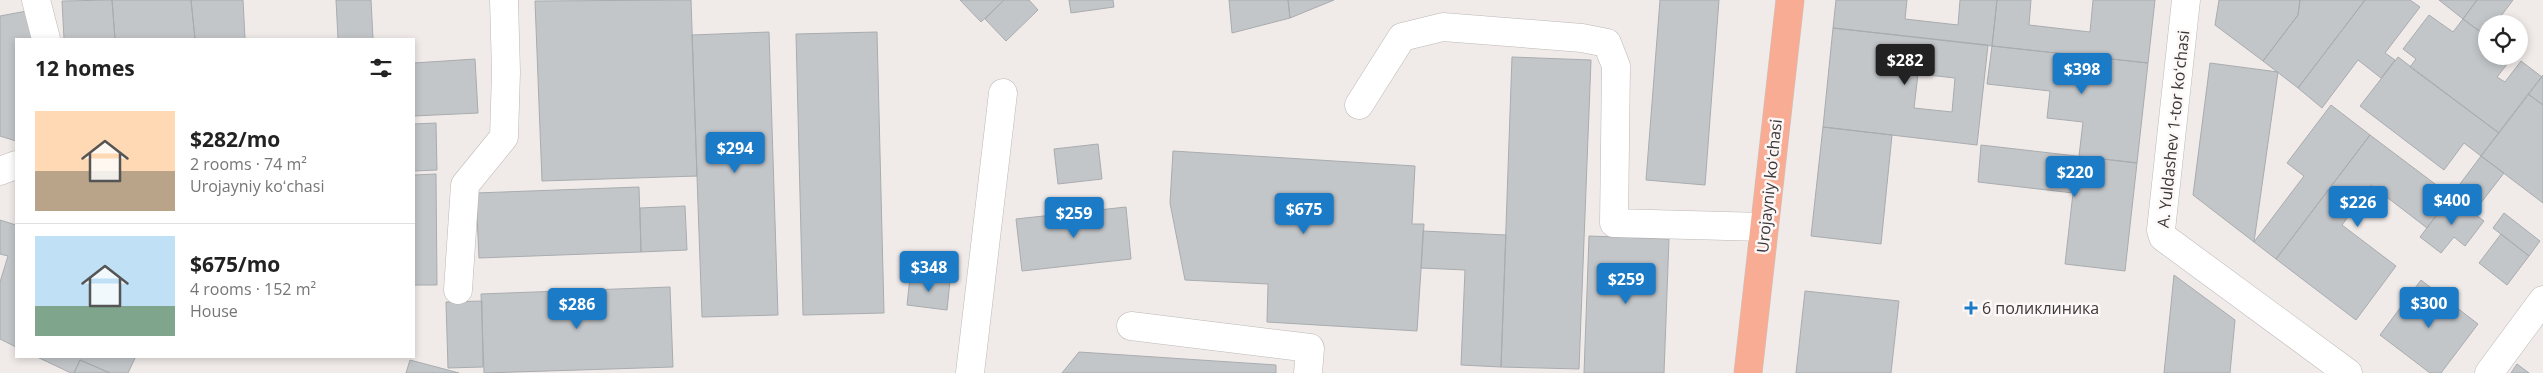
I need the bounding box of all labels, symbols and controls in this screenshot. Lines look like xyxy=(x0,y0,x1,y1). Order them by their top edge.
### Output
map controls xyxy=(2478,15,2528,65)
button: locate xyxy=(2478,15,2528,65)
street label: A. Yuldashev 1-tor koʻchasi xyxy=(2152,29,2194,229)
pin: $282 xyxy=(1875,44,1935,86)
text: $282 xyxy=(1887,49,1923,71)
pin: $398 xyxy=(2052,52,2112,95)
text: 12 homes xyxy=(35,54,135,82)
icon: filters xyxy=(367,54,395,82)
text: $398 xyxy=(2064,58,2100,80)
street label: Urоjayniy koʻchasi xyxy=(1751,118,1787,254)
text: $282/mo xyxy=(190,125,280,153)
icon: home xyxy=(75,131,135,191)
pin: $294 xyxy=(705,132,765,174)
text: $294 xyxy=(717,137,753,159)
text: 2 rooms · 74 m² xyxy=(190,153,307,175)
pin: $220 xyxy=(2045,156,2105,198)
text: $220 xyxy=(2057,161,2093,183)
text: Urоjayniy koʻchasi xyxy=(190,175,324,197)
pin: $400 xyxy=(2422,184,2482,226)
pin: $226 xyxy=(2328,186,2388,228)
text: $400 xyxy=(2434,189,2470,211)
text: $226 xyxy=(2340,191,2376,213)
pin: $675 xyxy=(1274,192,1334,235)
pin: $259 xyxy=(1044,196,1104,239)
text: $675 xyxy=(1286,198,1322,220)
text: $259 xyxy=(1056,202,1092,224)
text: $675/mo xyxy=(190,250,280,278)
pin: $348 xyxy=(899,250,959,293)
icon: home xyxy=(75,256,135,316)
text: $348 xyxy=(911,256,947,278)
pin: $259 xyxy=(1596,262,1656,305)
text: $259 xyxy=(1608,268,1644,290)
text: 4 rooms · 152 m² xyxy=(190,278,316,300)
pin: $300 xyxy=(2399,286,2459,329)
pin: $286 xyxy=(547,288,607,330)
text: $300 xyxy=(2411,292,2447,314)
text: $286 xyxy=(559,293,595,315)
place label: 6 поликлиника xyxy=(1982,297,2099,319)
text: House xyxy=(190,300,238,322)
marker: 6 поликлиника xyxy=(1964,301,1978,315)

